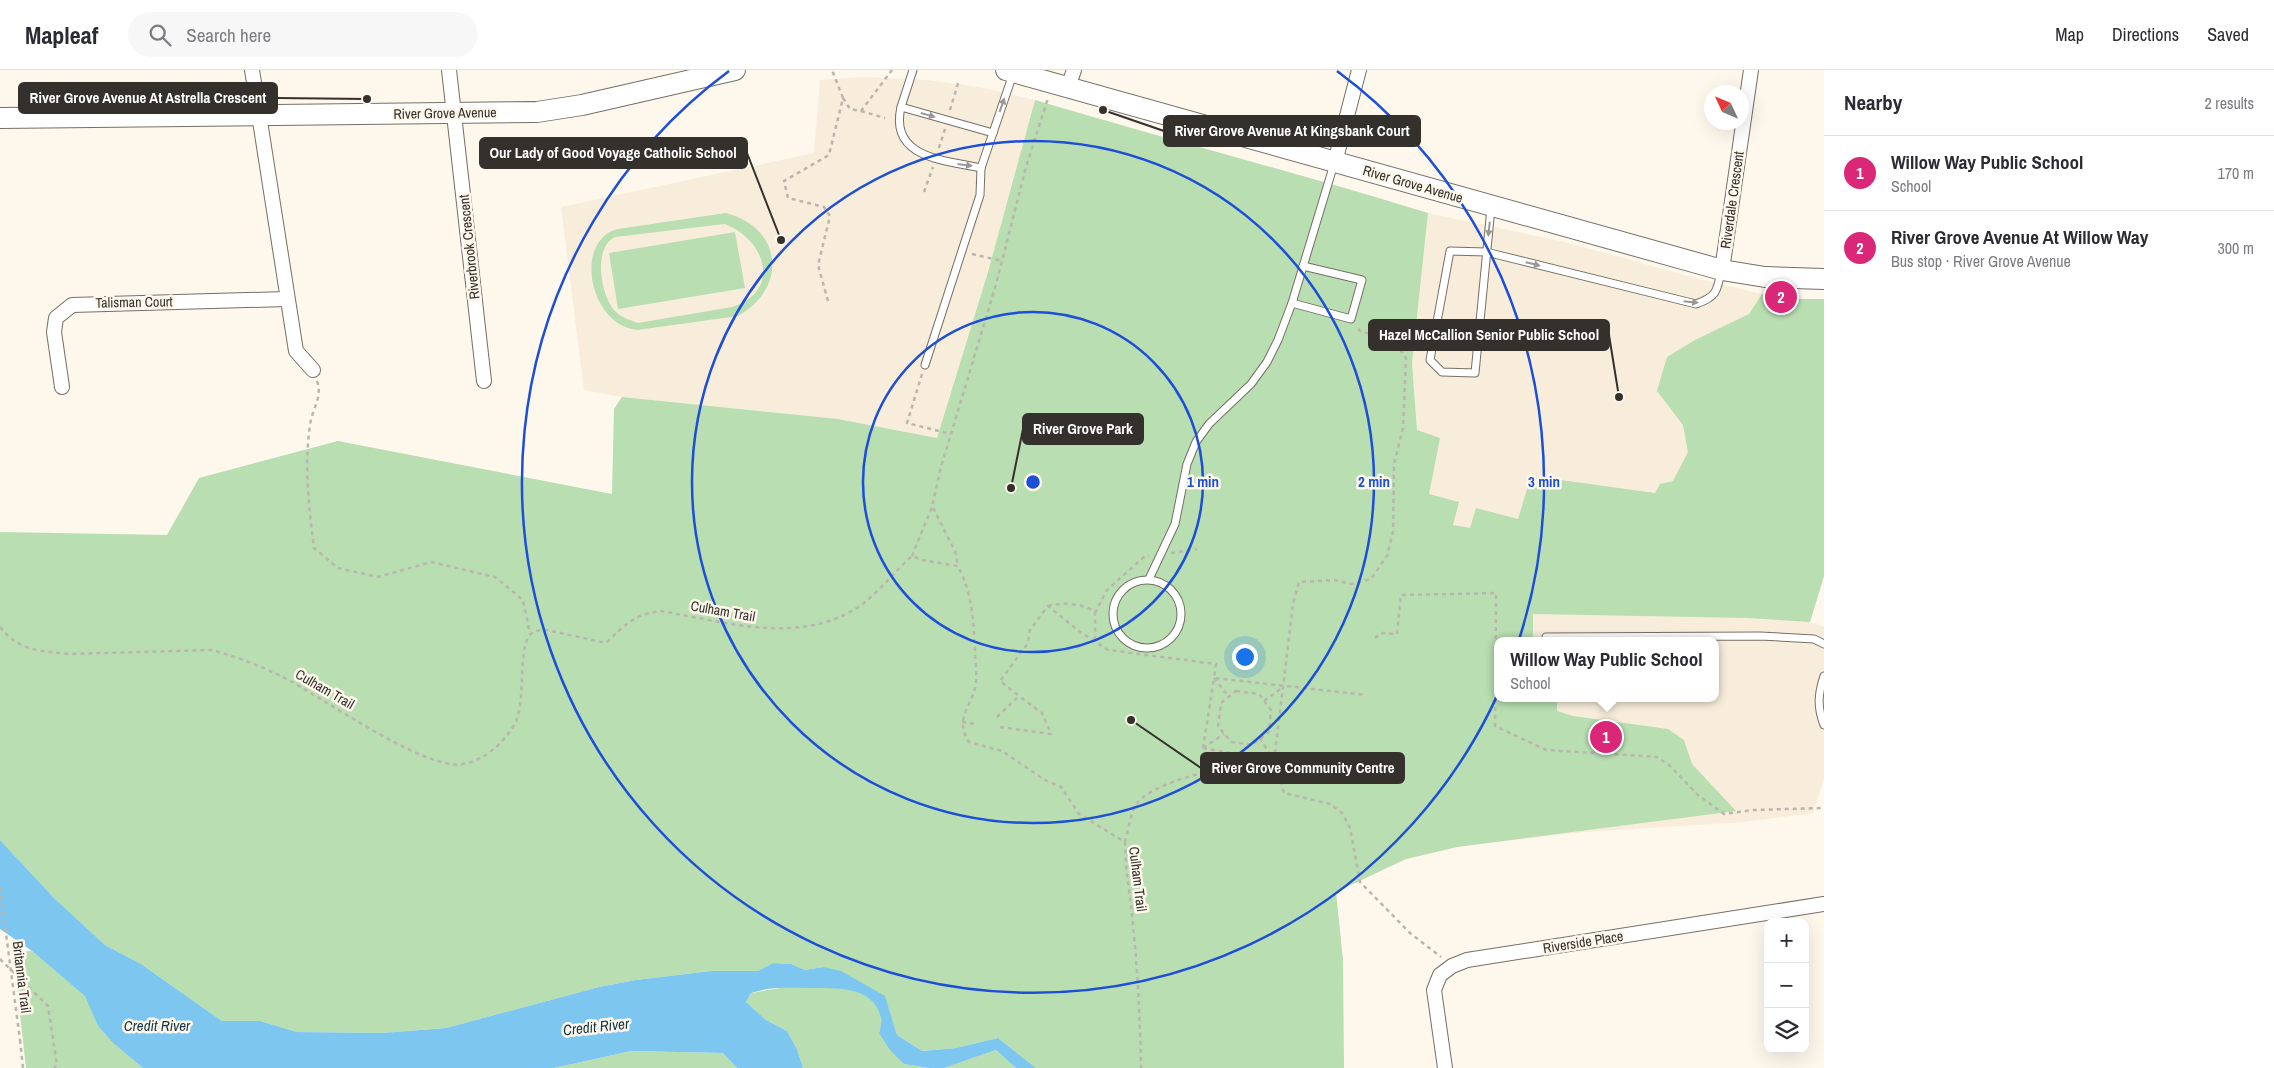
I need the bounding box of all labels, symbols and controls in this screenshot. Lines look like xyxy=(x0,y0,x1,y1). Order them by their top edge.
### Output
search box xyxy=(128,12,478,57)
text: Mapleaf xyxy=(25,19,98,51)
icon: search xyxy=(146,21,174,49)
text: Search here xyxy=(186,22,271,48)
text: Map xyxy=(2055,22,2084,47)
text: Directions xyxy=(2112,22,2179,47)
text: Saved xyxy=(2207,22,2249,47)
callout: River Grove Avenue At Astrella Crescent xyxy=(19,83,277,113)
north arrow xyxy=(1704,85,1749,130)
text: River Grove Avenue At Astrella Crescent xyxy=(30,87,266,108)
text: Nearby xyxy=(1844,88,1902,117)
text: 2 results xyxy=(2204,92,2254,114)
one-way arrow xyxy=(999,98,1006,113)
street label: River Grove Avenue xyxy=(393,103,497,123)
one-way arrow xyxy=(920,111,935,119)
callout: River Grove Avenue At Kingsbank Court xyxy=(1164,116,1420,146)
text: River Grove Avenue At Kingsbank Court xyxy=(1174,120,1410,141)
callout: Our Lady of Good Voyage Catholic School xyxy=(480,138,747,168)
text: Our Lady of Good Voyage Catholic School xyxy=(489,142,737,163)
text: Willow Way Public School xyxy=(1891,149,2083,175)
street label: Riverdale Crescent xyxy=(1716,150,1748,250)
one-way arrow xyxy=(957,161,973,169)
street label: River Grove Avenue xyxy=(1361,161,1465,207)
text: 1 xyxy=(1856,162,1864,184)
text: 170 m xyxy=(2218,162,2254,184)
text: School xyxy=(1891,175,1931,197)
street label: Riverbrook Crescent xyxy=(455,194,483,300)
one-way arrow xyxy=(1484,221,1492,237)
text: River Grove Avenue At Willow Way xyxy=(1891,224,2148,250)
text: 2 xyxy=(1856,237,1864,259)
text: 300 m xyxy=(2218,237,2254,259)
text: Bus stop · River Grove Avenue xyxy=(1891,250,2071,272)
one-way arrow xyxy=(1526,260,1541,268)
pin: 2 xyxy=(1765,278,1797,316)
street label: Talisman Court xyxy=(95,292,173,312)
one-way arrow xyxy=(1684,298,1700,306)
callout: Hazel McCallion Senior Public School xyxy=(1369,320,1609,350)
text: Hazel McCallion Senior Public School xyxy=(1379,324,1599,345)
callout: River Grove Park xyxy=(1023,414,1143,444)
text: River Grove Park xyxy=(1033,418,1133,439)
text: 1 min xyxy=(1187,471,1219,492)
text: 2 min xyxy=(1358,471,1390,492)
text: 3 min xyxy=(1528,471,1560,492)
centre of rings xyxy=(1024,473,1042,491)
street label: Culham Trail xyxy=(689,596,757,626)
popup xyxy=(1494,637,1719,702)
your location xyxy=(1232,644,1258,670)
text: Willow Way Public School xyxy=(1510,646,1703,672)
street label: Culham Trail xyxy=(292,665,358,713)
text: School xyxy=(1510,672,1550,694)
pin: 1 xyxy=(1590,718,1622,756)
callout: River Grove Community Centre xyxy=(1201,753,1404,783)
text: River Grove Community Centre xyxy=(1211,757,1395,778)
street label: Culham Trail xyxy=(1125,846,1151,912)
map controls xyxy=(1764,918,1809,1053)
button: + xyxy=(1764,918,1809,963)
street label: Riverside Place xyxy=(1542,927,1624,957)
street label: Britannia Trail xyxy=(9,940,35,1014)
button: − xyxy=(1764,963,1809,1008)
button: layers xyxy=(1764,1008,1809,1053)
water label: Credit River xyxy=(562,1013,631,1040)
water label: Credit River xyxy=(124,1015,191,1036)

